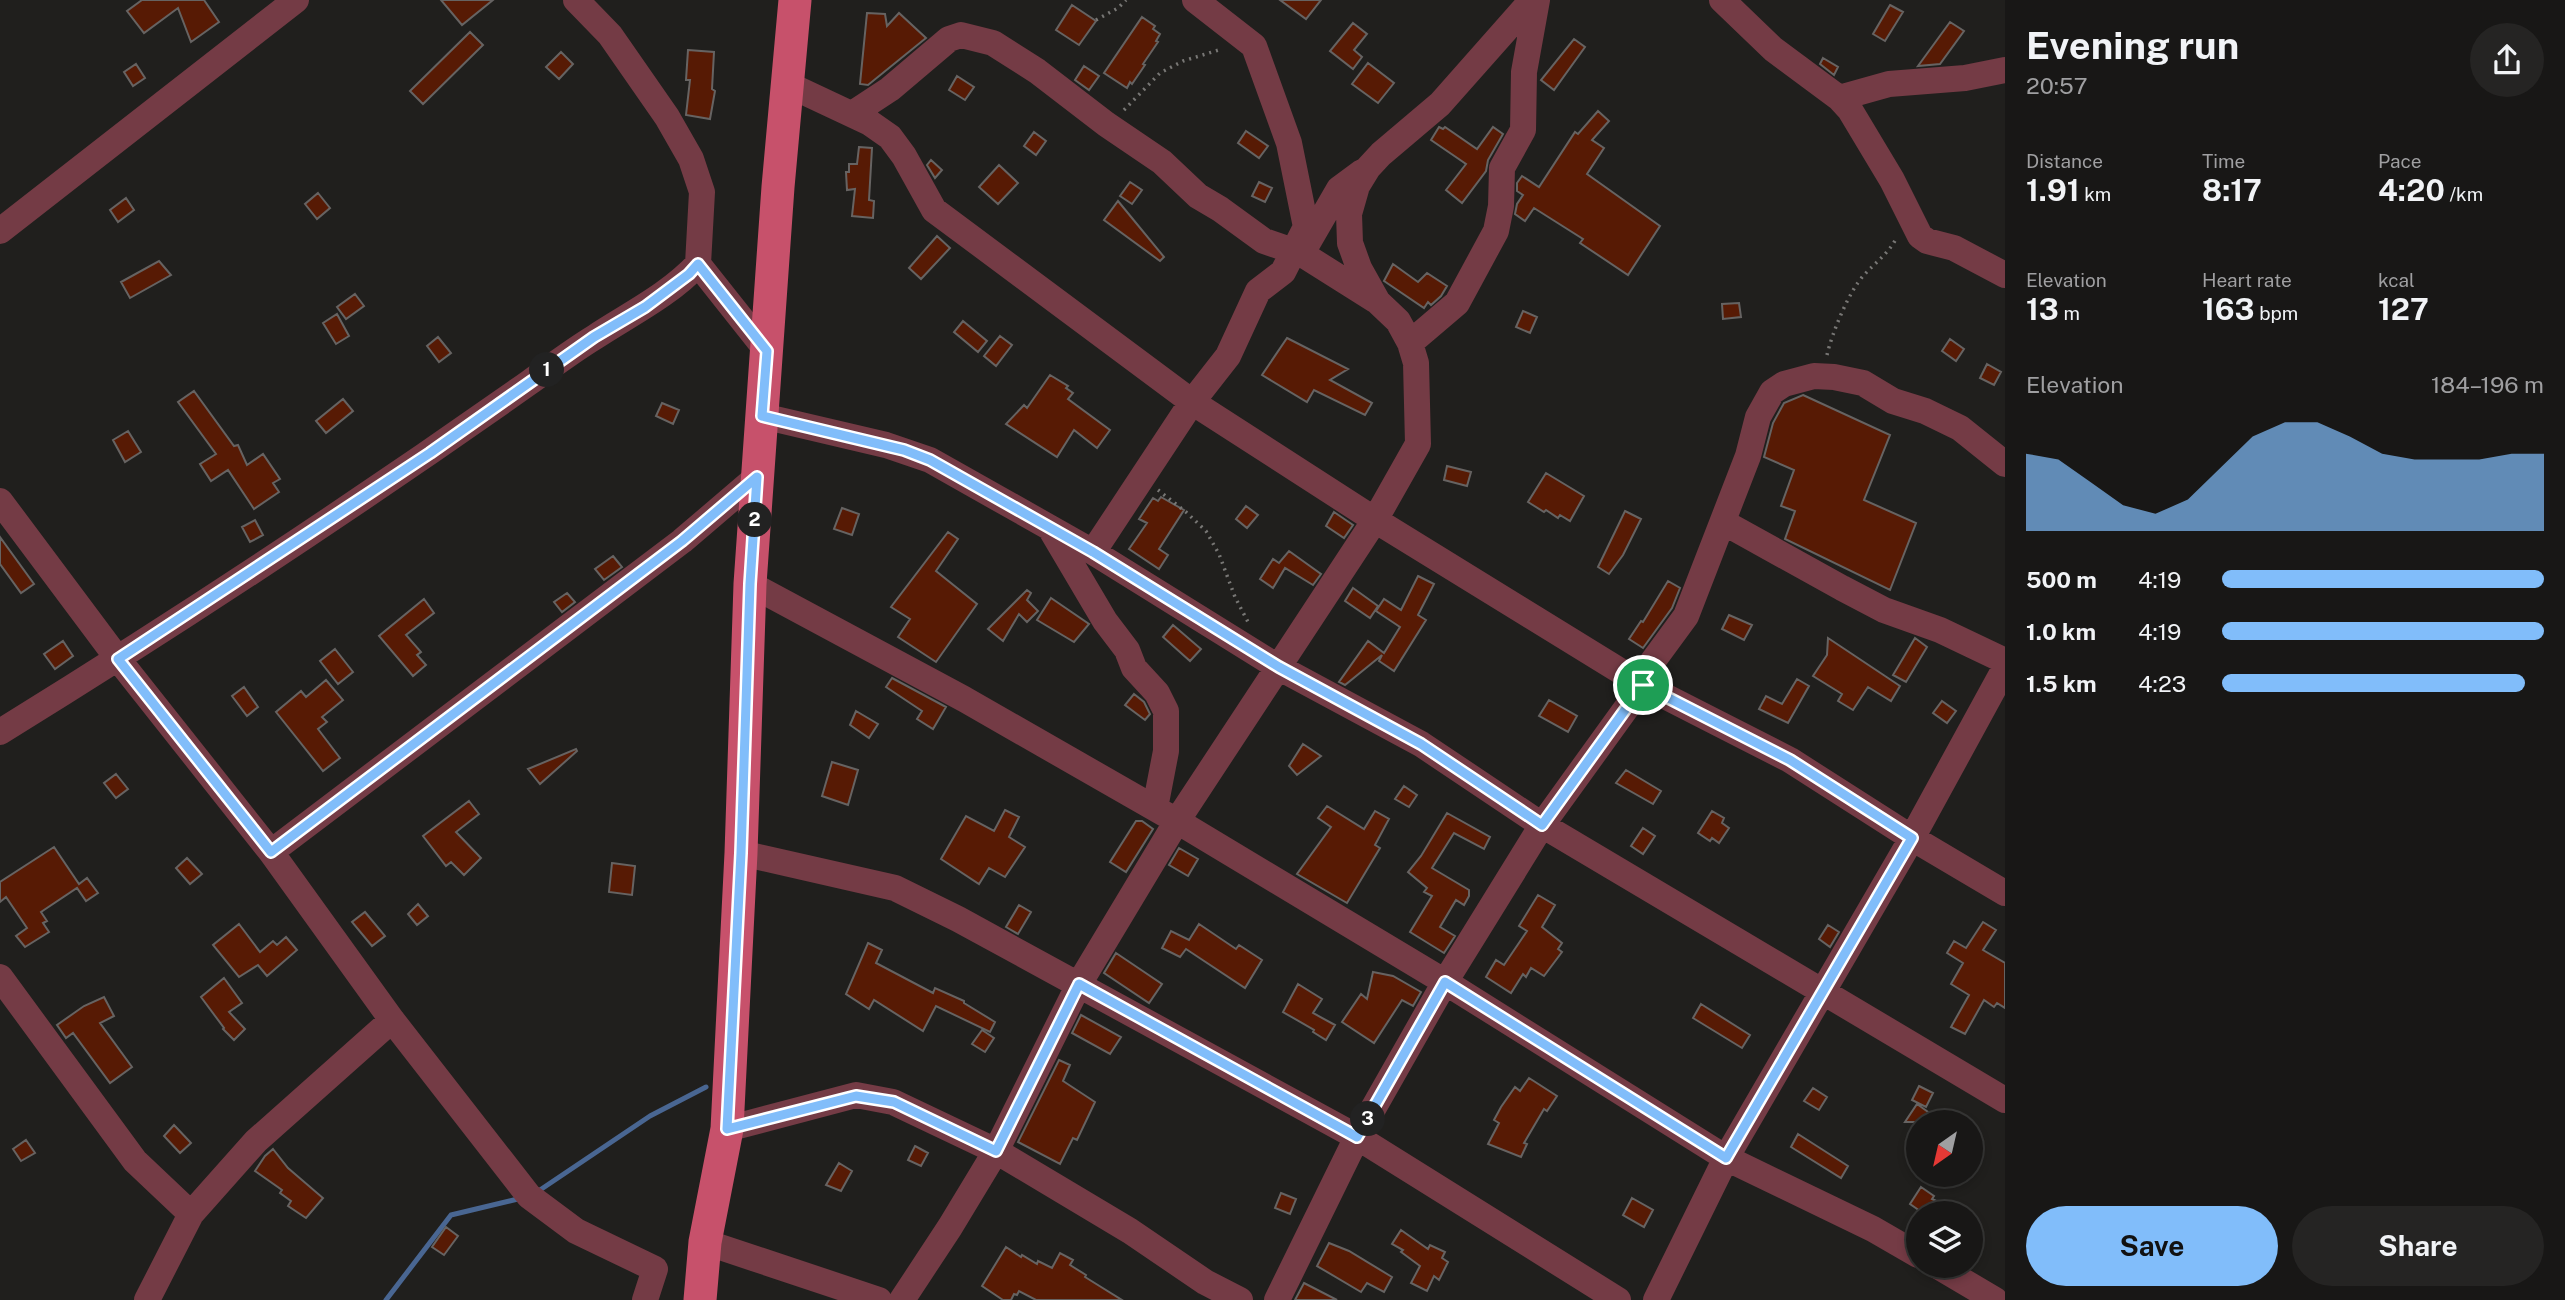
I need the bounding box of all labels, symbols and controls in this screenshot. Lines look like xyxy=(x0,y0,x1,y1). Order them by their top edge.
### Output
text: Evening run xyxy=(2026,23,2239,68)
button: share xyxy=(2470,23,2544,97)
text: 20:57 xyxy=(2026,72,2088,99)
text: Distance xyxy=(2026,150,2103,172)
text: Time xyxy=(2202,150,2245,172)
text: Pace xyxy=(2378,150,2421,172)
text: 1.91 xyxy=(2026,172,2080,208)
text: 8:17 xyxy=(2202,172,2262,208)
text: 4:20 xyxy=(2378,172,2445,208)
text: km xyxy=(2080,183,2111,205)
text: /km xyxy=(2445,183,2483,205)
text: Elevation xyxy=(2026,269,2107,291)
text: Heart rate xyxy=(2202,269,2292,291)
text: kcal xyxy=(2378,269,2415,291)
text: 13 xyxy=(2026,291,2059,327)
text: 163 xyxy=(2202,291,2255,327)
text: 127 xyxy=(2378,291,2429,327)
text: m xyxy=(2059,302,2080,324)
text: bpm xyxy=(2255,302,2298,324)
pin: 1 xyxy=(530,352,564,388)
text: 1 xyxy=(542,358,551,380)
text: Elevation xyxy=(2026,371,2124,398)
text: 184–196 m xyxy=(2431,371,2544,398)
pin: 2 xyxy=(738,503,772,538)
text: 2 xyxy=(748,508,761,530)
text: 500 m xyxy=(2026,566,2097,593)
text: 4:19 xyxy=(2138,566,2181,593)
text: 1.0 km xyxy=(2026,618,2096,645)
text: 4:19 xyxy=(2138,618,2181,645)
pin xyxy=(1613,655,1673,715)
icon: arrive xyxy=(1624,666,1662,704)
text: 1.5 km xyxy=(2026,670,2097,697)
text: 4:23 xyxy=(2138,670,2186,697)
pin: 3 xyxy=(1350,1102,1386,1136)
text: 3 xyxy=(1361,1107,1374,1129)
north arrow xyxy=(1906,1110,1983,1186)
map controls xyxy=(1906,1110,1983,1278)
button: layers xyxy=(1906,1201,1983,1278)
button: Save xyxy=(2026,1206,2278,1286)
button: Share xyxy=(2292,1206,2544,1286)

